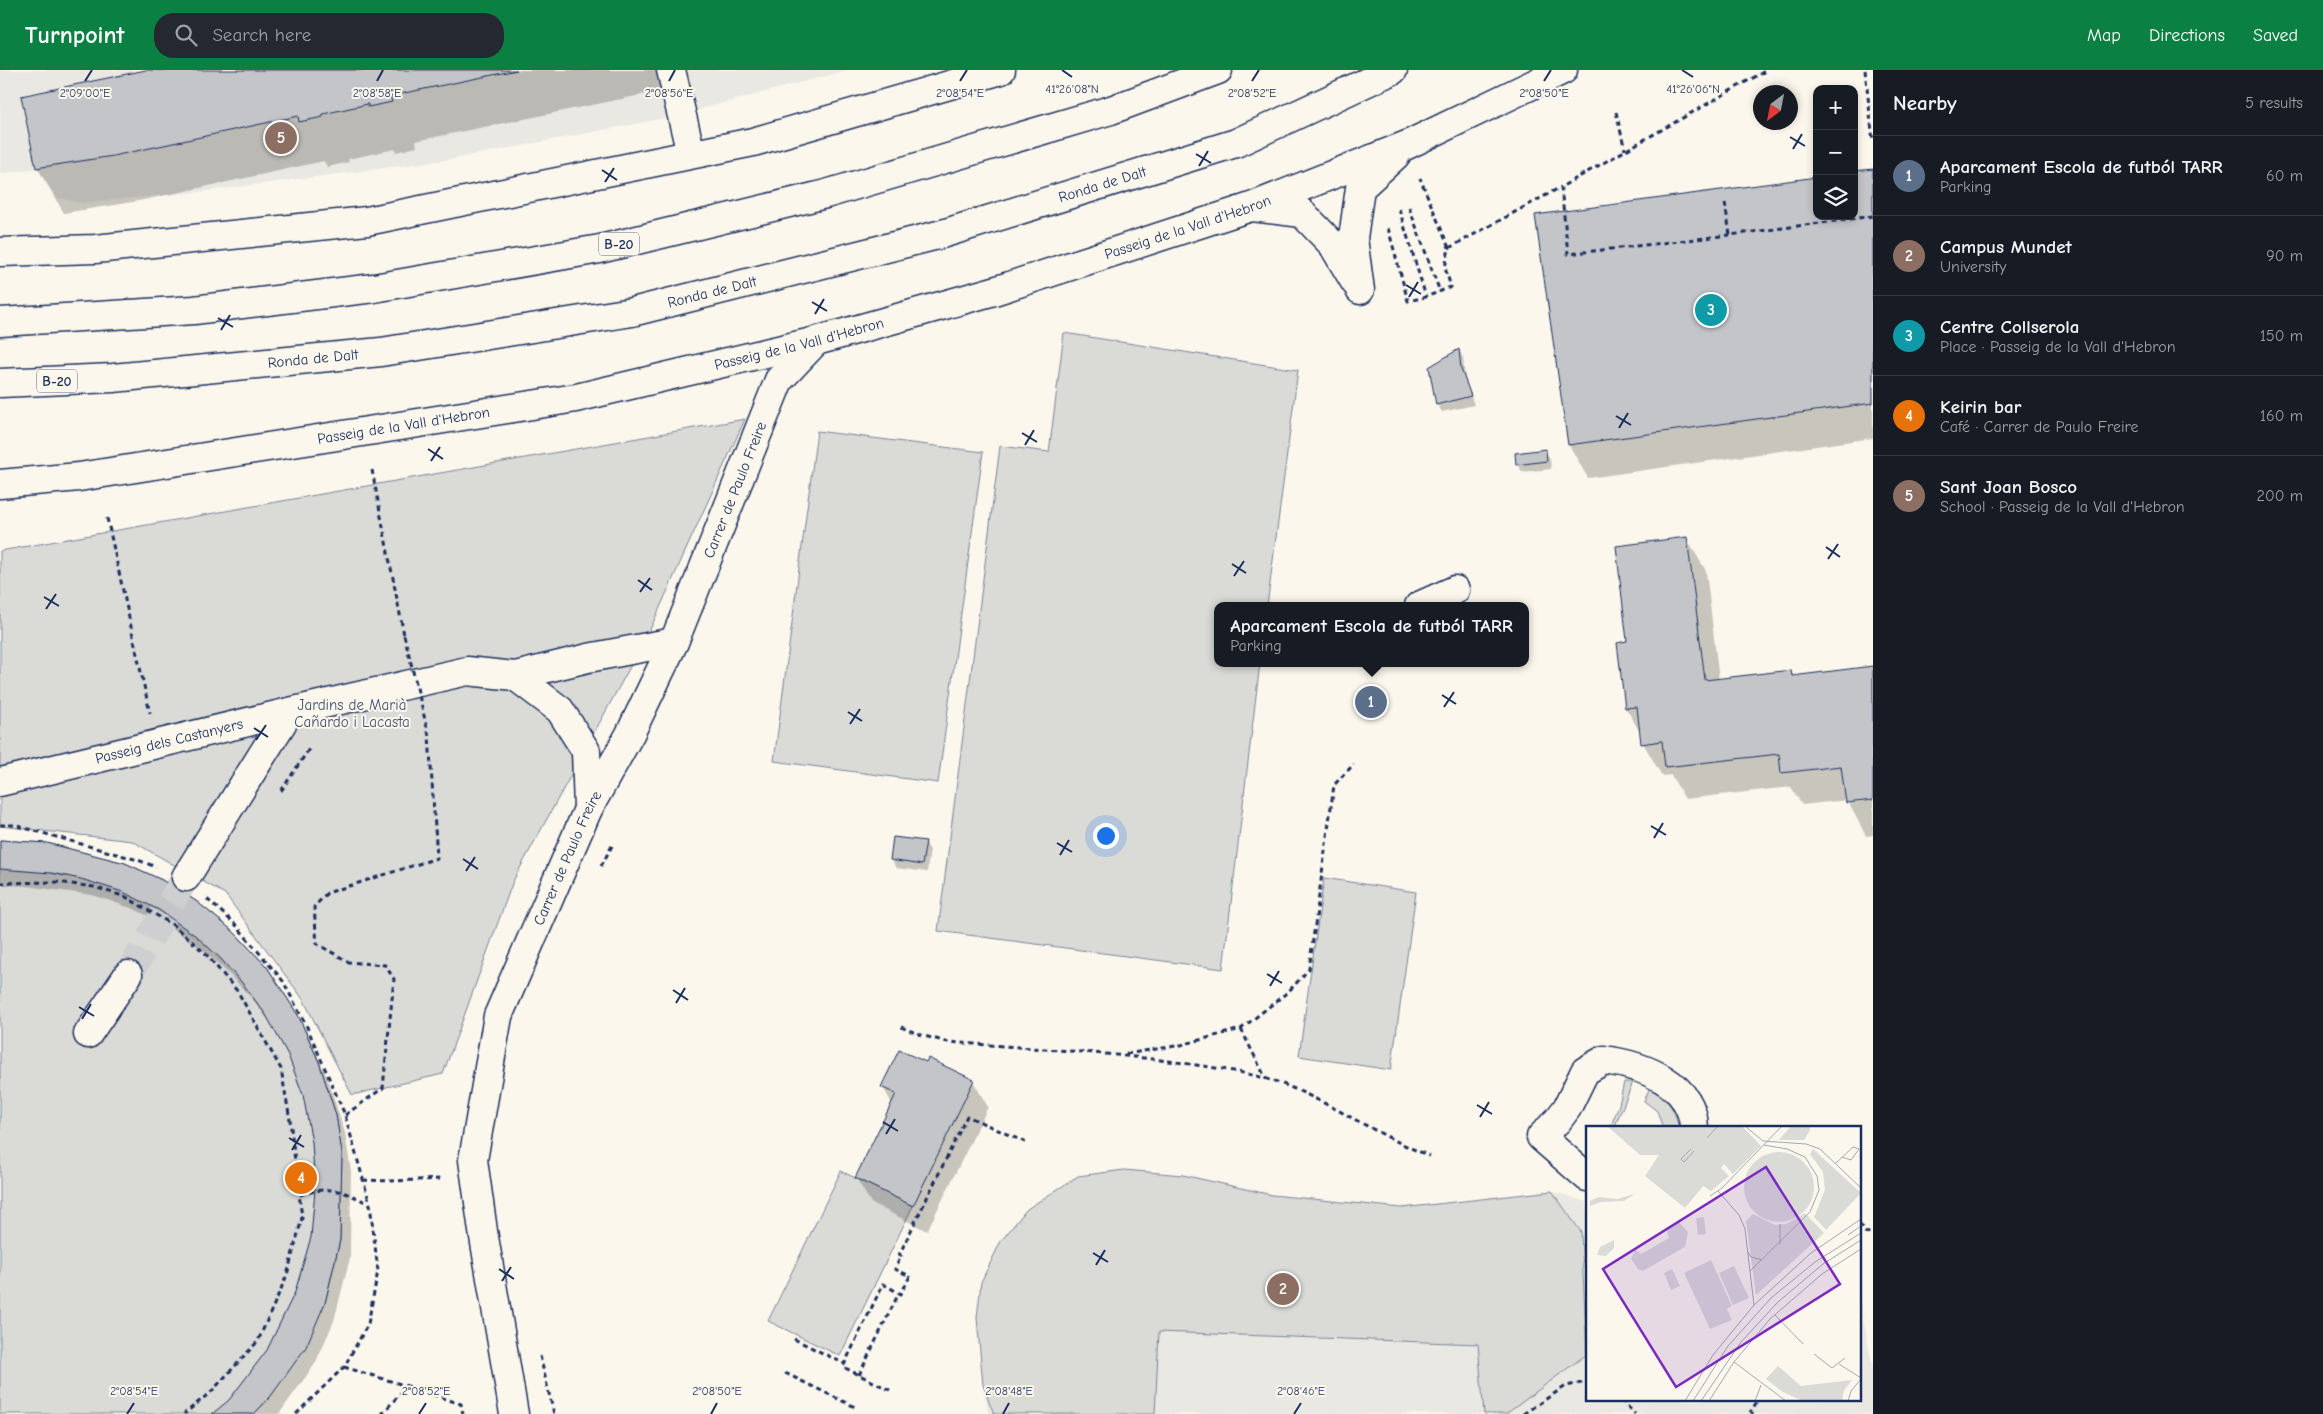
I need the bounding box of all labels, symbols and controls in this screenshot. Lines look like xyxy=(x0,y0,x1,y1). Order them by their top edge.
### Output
search box xyxy=(154,13,504,58)
text: Turnpoint xyxy=(25,21,124,49)
icon: search xyxy=(172,21,200,49)
text: Search here xyxy=(212,24,311,46)
text: Map xyxy=(2087,25,2121,46)
text: Directions xyxy=(2149,25,2225,46)
text: Saved xyxy=(2253,25,2298,46)
text: 41°26'08"N xyxy=(1045,82,1099,96)
text: 41°26'06"N xyxy=(1666,82,1720,96)
north arrow xyxy=(1753,85,1798,130)
map controls xyxy=(1813,85,1858,220)
button: + xyxy=(1813,85,1858,130)
text: 2°09'00"E xyxy=(60,86,110,100)
text: 2°08'58"E xyxy=(353,86,401,100)
text: 2°08'56"E xyxy=(645,86,693,100)
text: 2°08'54"E xyxy=(936,86,984,100)
text: 2°08'52"E xyxy=(1228,86,1276,100)
text: 2°08'50"E xyxy=(1519,86,1569,100)
text: Nearby xyxy=(1893,91,1957,115)
text: 5 results xyxy=(2245,94,2303,112)
pin: 5 xyxy=(265,119,297,157)
button: − xyxy=(1813,130,1858,175)
text: Aparcament Escola de futból TARR xyxy=(1940,156,2223,178)
street label: Ronda de Dalt xyxy=(1056,162,1149,206)
text: 1 xyxy=(1906,167,1912,185)
text: 60 m xyxy=(2266,167,2303,185)
button: layers xyxy=(1813,175,1858,220)
text: Parking xyxy=(1940,178,1992,196)
street label: Passeig de la Vall d'Hebron xyxy=(1102,191,1273,263)
road number: B-20 xyxy=(599,232,639,255)
text: Campus Mundet xyxy=(1940,236,2072,258)
text: 2 xyxy=(1905,247,1913,265)
text: 90 m xyxy=(2266,247,2303,265)
text: University xyxy=(1940,258,2006,276)
street label: Ronda de Dalt xyxy=(666,272,759,312)
pin: 3 xyxy=(1695,291,1727,329)
street label: Passeig de la Vall d'Hebron xyxy=(712,313,886,374)
text: Centre Collserola xyxy=(1940,316,2079,338)
text: 3 xyxy=(1905,327,1913,345)
text: 150 m xyxy=(2260,327,2303,345)
text: Place · Passeig de la Vall d'Hebron xyxy=(1940,338,2176,356)
street label: Ronda de Dalt xyxy=(267,345,360,372)
road number: B-20 xyxy=(37,370,77,392)
text: Keirin bar xyxy=(1940,396,2021,418)
street label: Passeig de la Vall d'Hebron xyxy=(316,403,491,448)
text: 4 xyxy=(1905,407,1913,425)
text: 160 m xyxy=(2260,407,2303,425)
text: Café · Carrer de Paulo Freire xyxy=(1940,418,2139,436)
street label: Carrer de Paulo Freire xyxy=(700,419,771,561)
text: Sant Joan Bosco xyxy=(1940,476,2077,498)
text: 5 xyxy=(1905,487,1913,505)
text: 200 m xyxy=(2257,487,2303,505)
text: School · Passeig de la Vall d'Hebron xyxy=(1940,498,2185,516)
popup xyxy=(1214,602,1529,667)
text: Aparcament Escola de futból TARR xyxy=(1230,615,1513,637)
text: Parking xyxy=(1230,637,1282,655)
pin: 1 xyxy=(1355,683,1387,721)
park label: Jardins de Marià Cañardo i Lacasta xyxy=(294,696,410,731)
street label: Passeig dels Castanyers xyxy=(93,714,245,768)
street label: Carrer de Paulo Freire xyxy=(530,787,606,928)
your location xyxy=(1093,823,1119,849)
inset map xyxy=(1586,1126,1860,1402)
pin: 4 xyxy=(285,1159,317,1197)
pin: 2 xyxy=(1267,1270,1299,1308)
text: 2°08'54"E xyxy=(110,1384,158,1398)
text: 2°08'52"E xyxy=(402,1384,450,1398)
text: 2°08'50"E xyxy=(692,1384,742,1398)
text: 2°08'48"E xyxy=(985,1384,1033,1398)
text: 2°08'46"E xyxy=(1277,1384,1325,1398)

